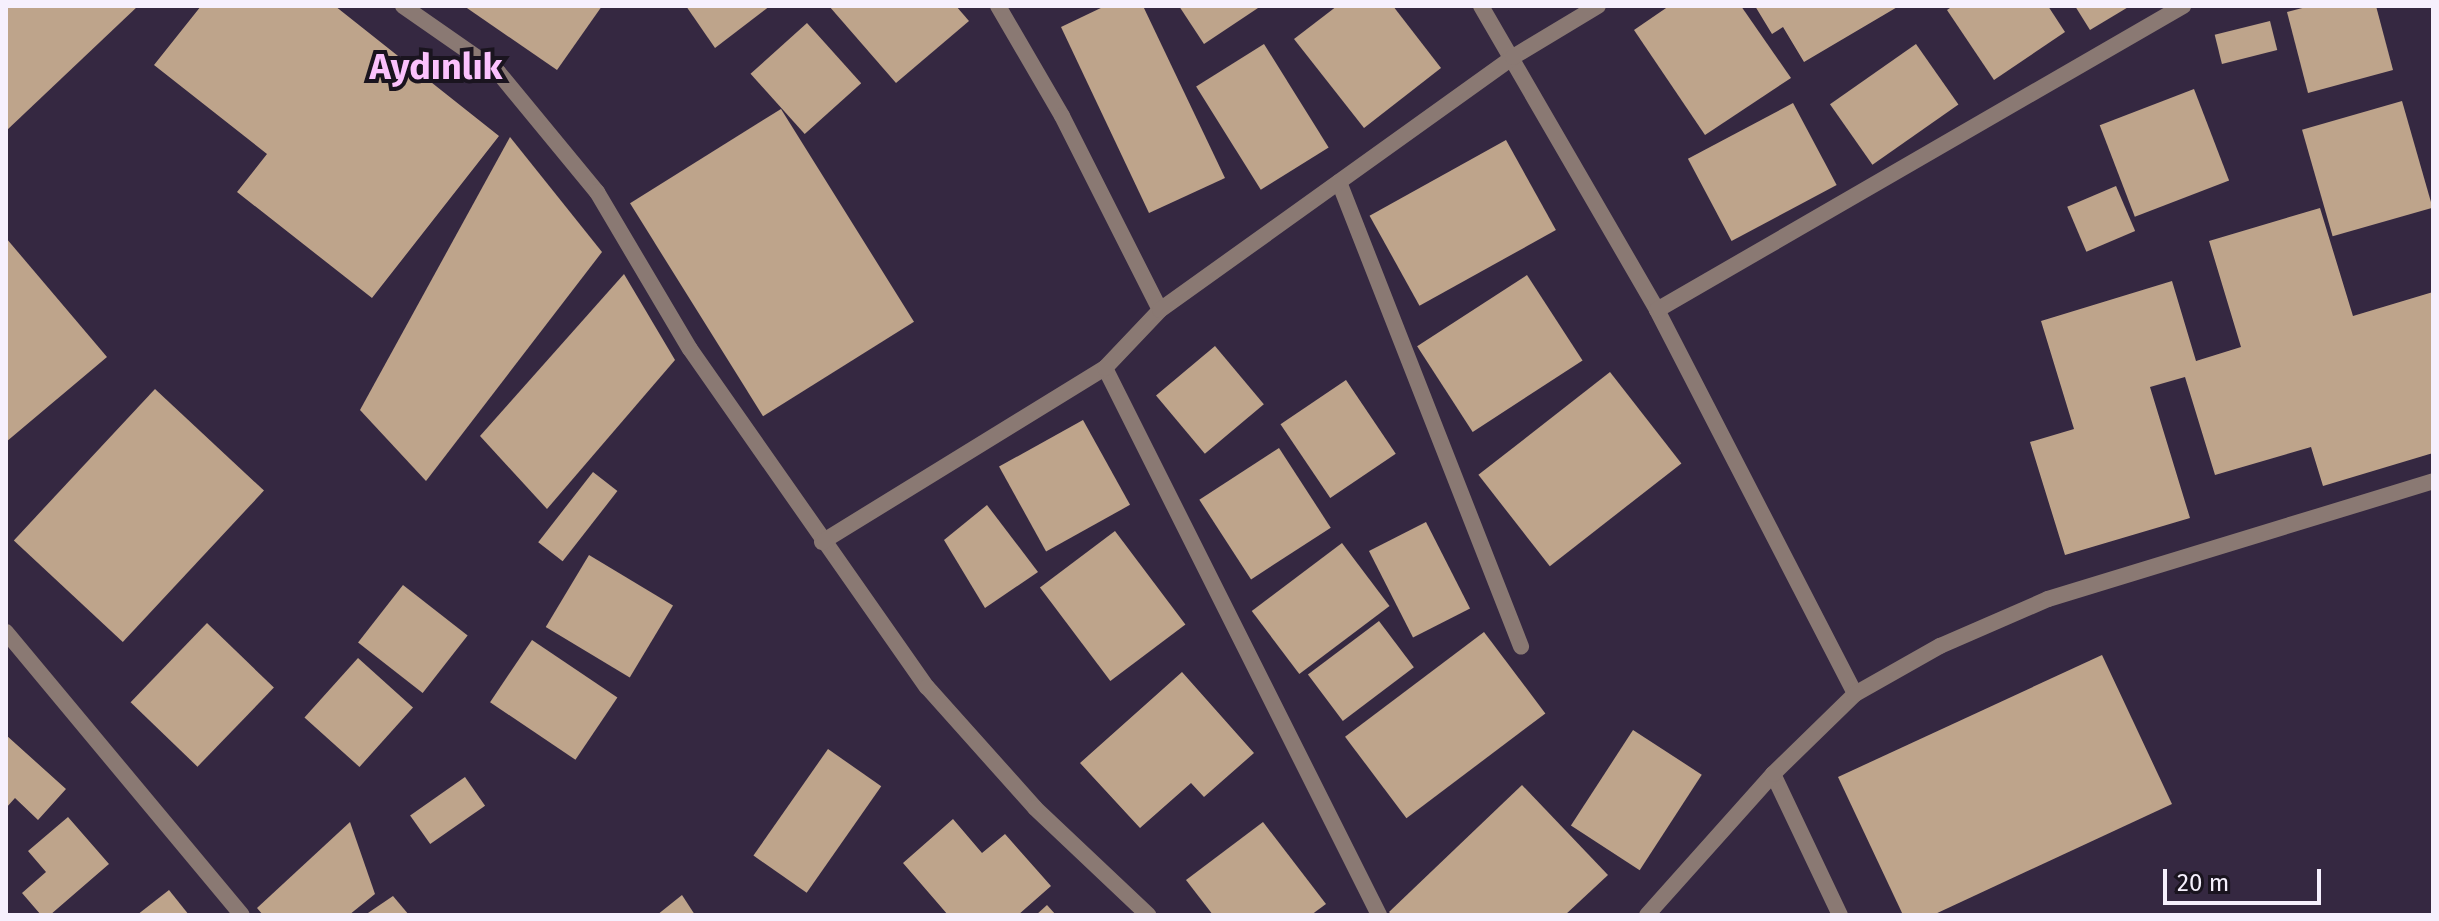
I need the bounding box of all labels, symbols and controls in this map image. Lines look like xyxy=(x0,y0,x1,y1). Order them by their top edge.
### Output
district label: Aydınlık xyxy=(370,46,502,90)
scale bar xyxy=(2167,853,2325,903)
text: 20 m xyxy=(2177,869,2229,897)

